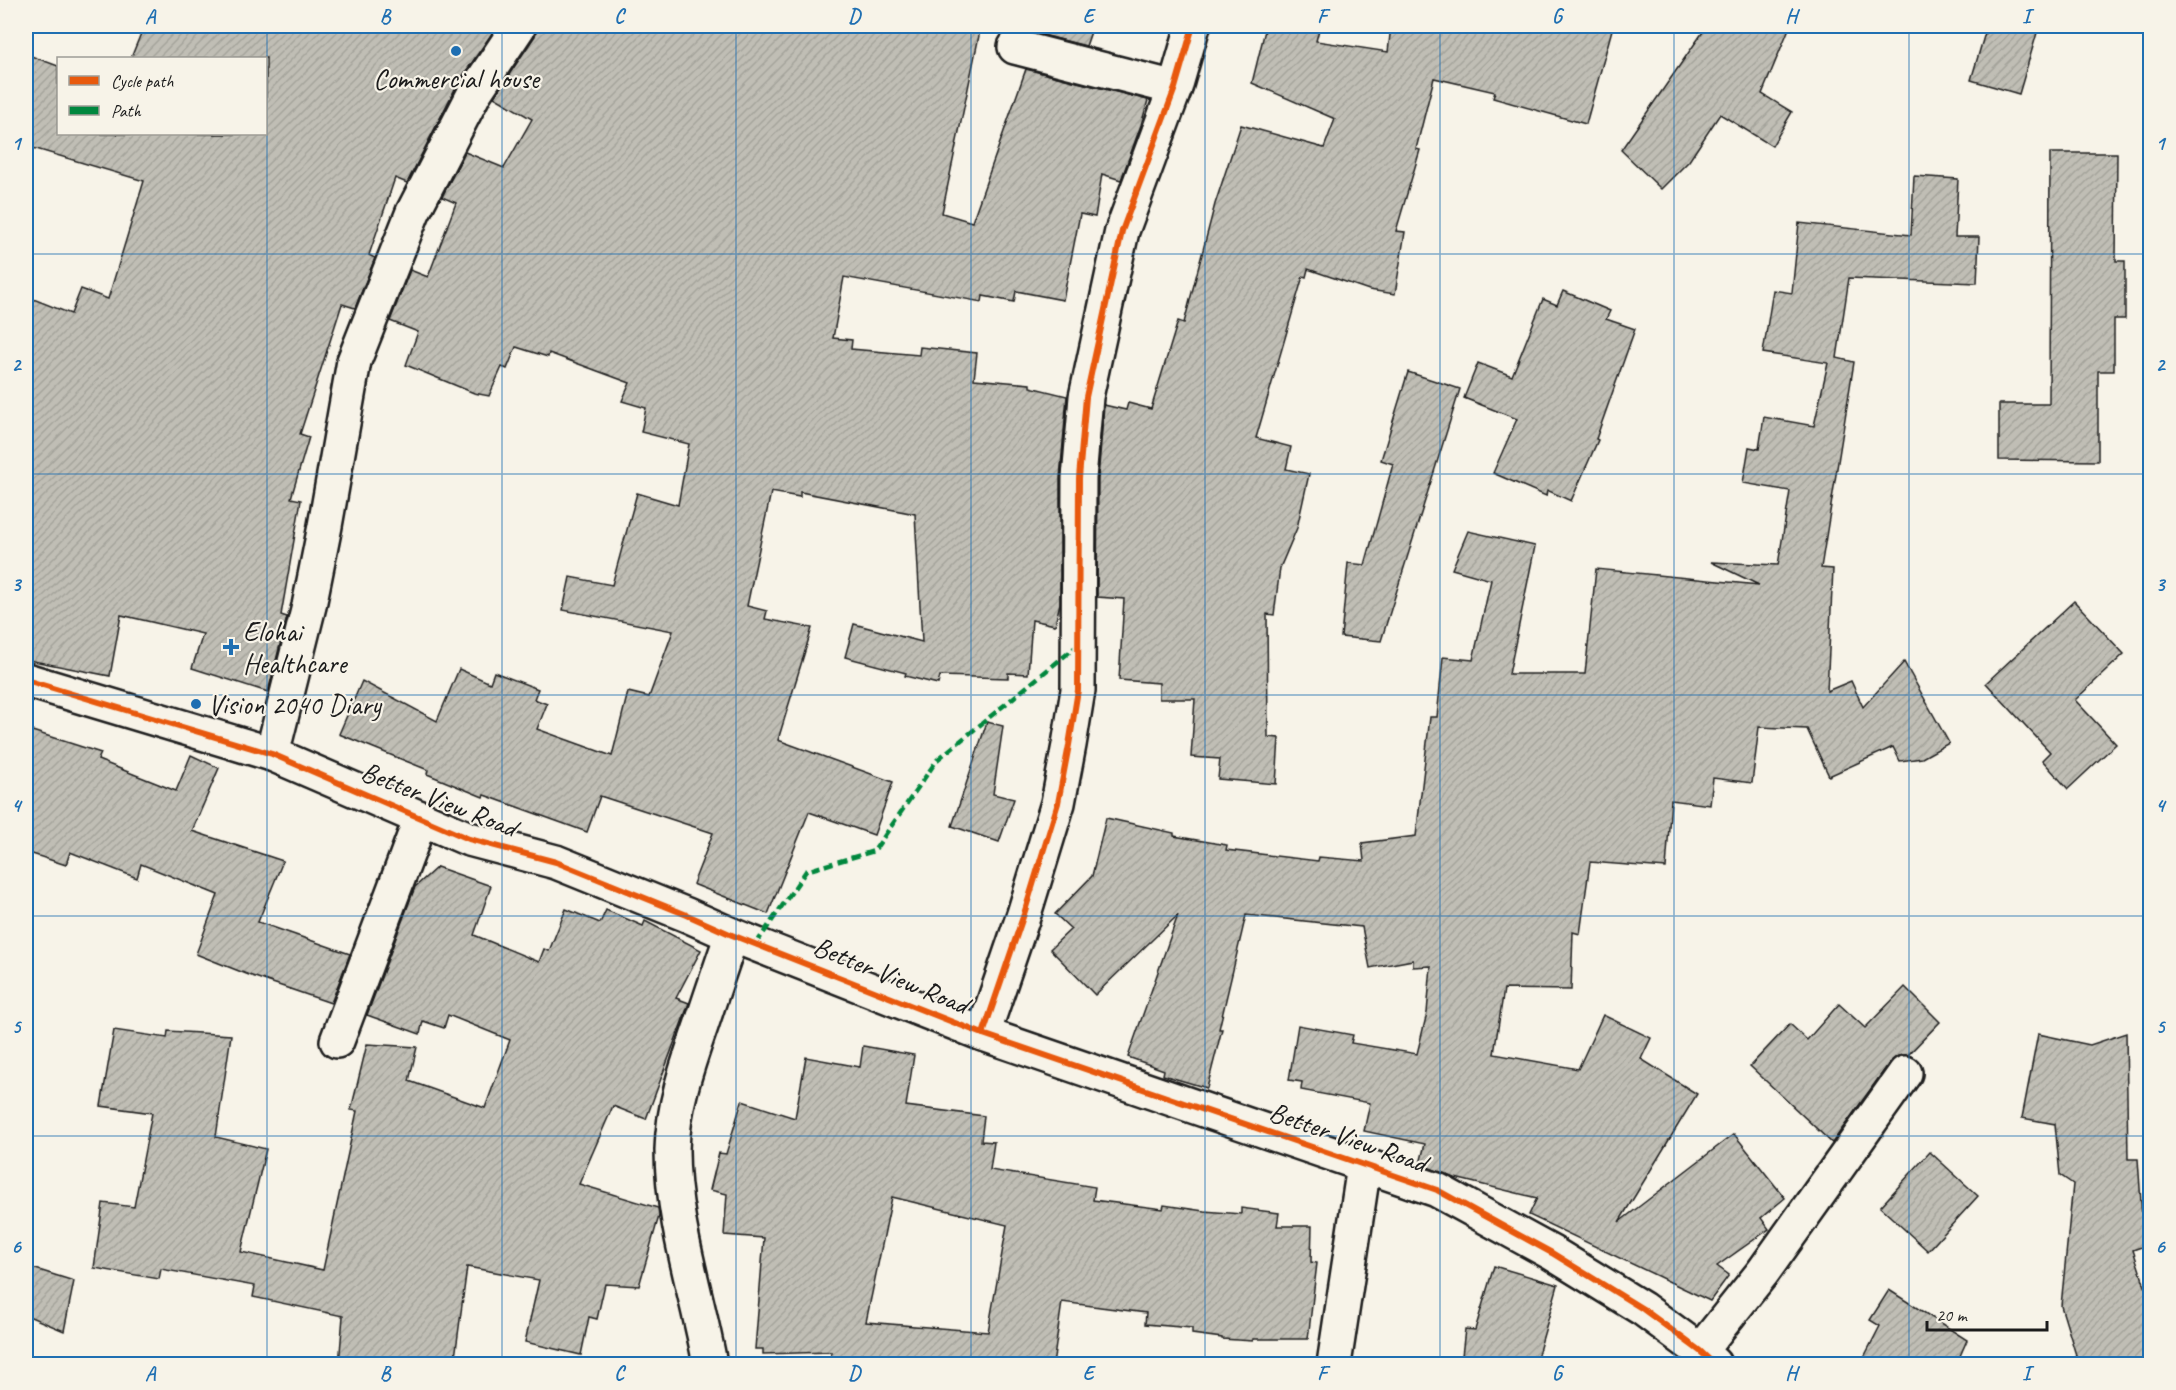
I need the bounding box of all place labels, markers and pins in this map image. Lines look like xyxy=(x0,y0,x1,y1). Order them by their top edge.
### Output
marker: Commercial house xyxy=(449,44,463,58)
place label: Commercial house xyxy=(373,61,541,96)
place label: Elohai Healthcare xyxy=(243,614,348,681)
marker: Elohai Healthcare xyxy=(224,640,238,654)
place label: Vision 2040 Diary xyxy=(208,687,383,722)
marker: Vision 2040 Diary xyxy=(189,697,203,711)

